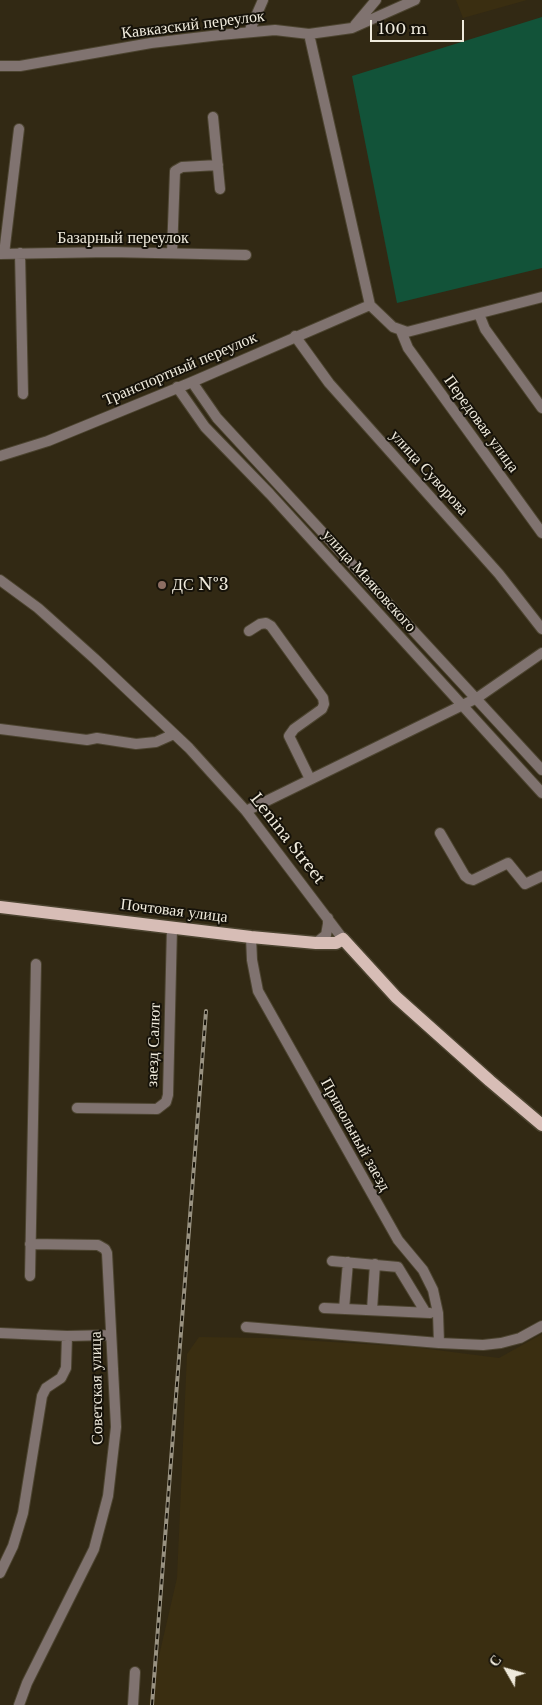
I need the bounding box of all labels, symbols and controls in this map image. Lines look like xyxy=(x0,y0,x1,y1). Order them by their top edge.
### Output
street label: Кавказский переулок xyxy=(120,7,266,43)
scale bar xyxy=(372,10,466,42)
text: 100 m xyxy=(378,19,427,38)
street label: Базарный переулок xyxy=(57,228,189,248)
street label: Транспортный переулок xyxy=(100,328,260,410)
street label: Передовая улица xyxy=(439,372,523,476)
street label: улица Суворова xyxy=(386,426,472,520)
street label: улица Маяковского xyxy=(318,526,420,636)
place label: ДС №3 xyxy=(172,575,229,595)
marker: ДС №3 xyxy=(156,579,168,591)
street label: Lenina Street xyxy=(246,790,328,888)
street label: Почтовая улица xyxy=(119,895,229,927)
street label: заезд Салют xyxy=(143,1003,165,1087)
street label: Привольный заезд xyxy=(316,1075,394,1195)
street label: Советская улица xyxy=(86,1331,108,1445)
north arrow xyxy=(482,1645,532,1695)
text: С xyxy=(485,1651,505,1670)

